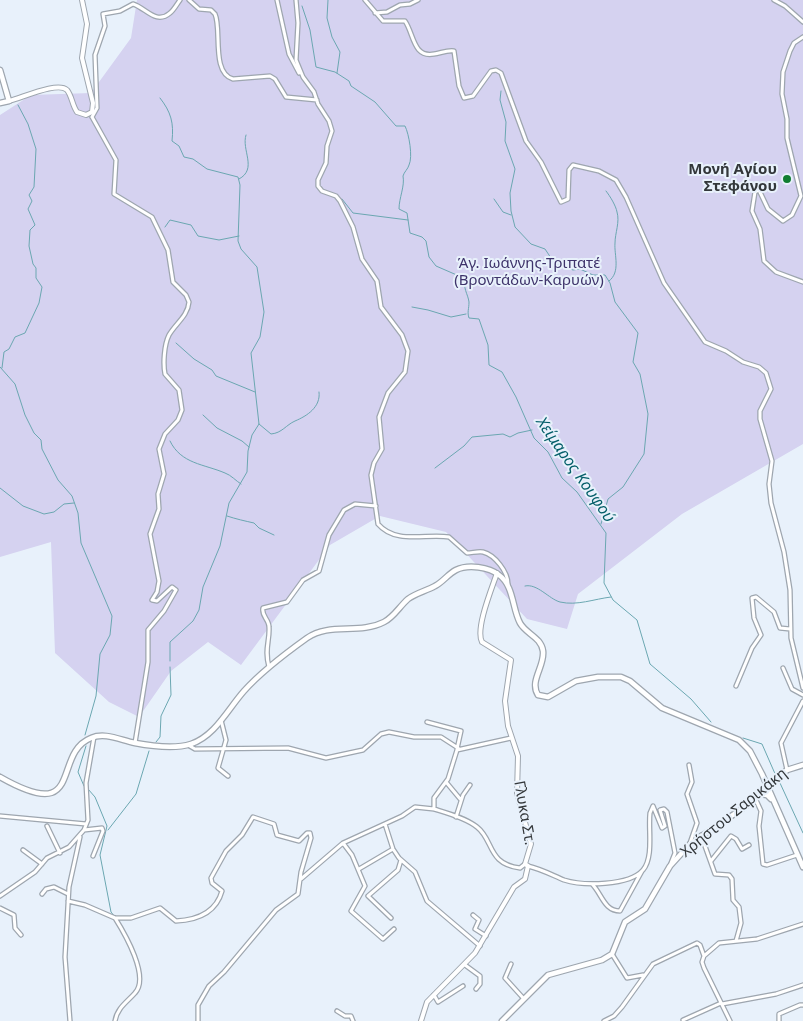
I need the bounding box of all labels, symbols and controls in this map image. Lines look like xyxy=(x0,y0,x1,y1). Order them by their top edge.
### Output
place label: Μονή Αγίου Στεφάνου xyxy=(688,161,777,196)
marker: Μονή Αγίου Στεφάνου xyxy=(781,173,793,185)
park label: Άγ. Ιωάννης-Τριπατέ (Βροντάδων-Καρυών) xyxy=(454,255,604,290)
water label: Χείμαρος Κουφού xyxy=(532,414,618,526)
street label: Χρήστου Σαρικάκη xyxy=(677,765,791,861)
street label: Γλυκα Στ. xyxy=(510,780,538,846)

